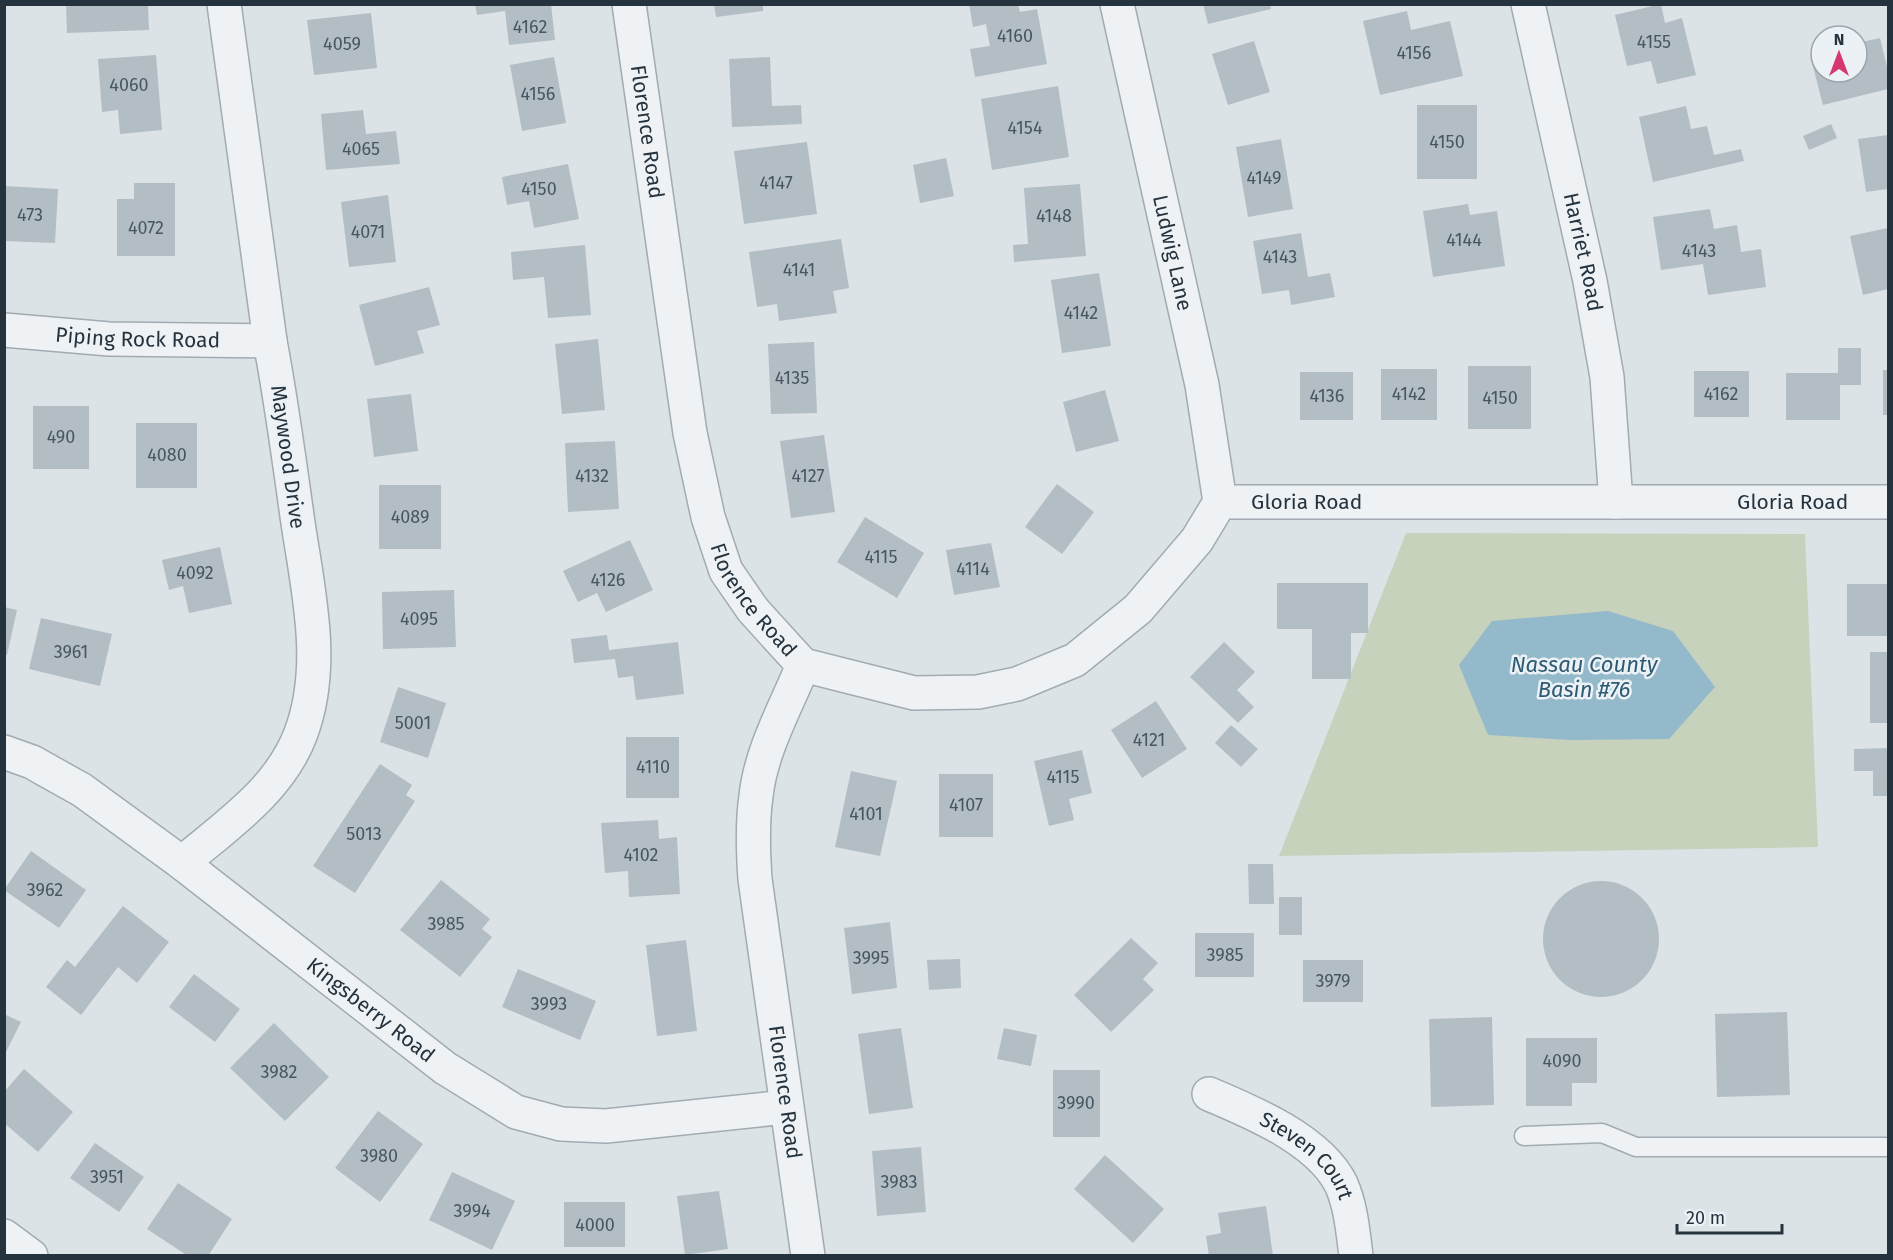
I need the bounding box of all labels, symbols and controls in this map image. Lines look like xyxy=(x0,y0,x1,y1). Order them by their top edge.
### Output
house number: 4162 xyxy=(513,16,547,38)
north arrow xyxy=(1809,24,1869,84)
house number: 4160 xyxy=(997,25,1033,47)
text: N xyxy=(1834,30,1844,49)
house number: 4155 xyxy=(1637,31,1671,53)
house number: 4059 xyxy=(323,33,361,55)
house number: 4156 xyxy=(1397,42,1431,64)
street label: Florence Road xyxy=(625,63,670,200)
house number: 4060 xyxy=(109,74,149,96)
house number: 4156 xyxy=(521,83,555,105)
house number: 4154 xyxy=(1008,117,1043,139)
house number: 4150 xyxy=(1429,131,1465,153)
house number: 4065 xyxy=(342,138,380,160)
house number: 4149 xyxy=(1247,167,1282,189)
house number: 4147 xyxy=(759,172,793,194)
house number: 4150 xyxy=(521,178,557,200)
street label: Harriet Road xyxy=(1558,190,1608,313)
street label: Ludwig Lane xyxy=(1147,193,1198,313)
house number: 473 xyxy=(17,204,43,226)
house number: 4148 xyxy=(1036,205,1072,227)
house number: 4072 xyxy=(128,217,164,239)
house number: 4071 xyxy=(351,221,385,243)
house number: 4144 xyxy=(1446,229,1482,251)
house number: 4143 xyxy=(1682,240,1716,262)
house number: 4143 xyxy=(1263,246,1297,268)
house number: 4141 xyxy=(783,259,815,281)
house number: 4142 xyxy=(1064,302,1098,324)
street label: Piping Rock Road xyxy=(54,321,220,353)
house number: 4135 xyxy=(775,367,809,389)
house number: 4142 xyxy=(1392,383,1426,405)
house number: 4162 xyxy=(1704,383,1738,405)
street label: Maywood Drive xyxy=(265,384,311,530)
house number: 4136 xyxy=(1310,385,1344,407)
house number: 4150 xyxy=(1482,387,1518,409)
house number: 490 xyxy=(47,426,75,448)
house number: 4080 xyxy=(147,444,187,466)
house number: 4132 xyxy=(575,465,609,487)
house number: 4127 xyxy=(791,465,825,487)
street label: Gloria Road xyxy=(1251,489,1362,515)
street label: Gloria Road xyxy=(1737,489,1848,515)
house number: 4089 xyxy=(391,506,429,528)
street label: Florence Road xyxy=(705,540,802,662)
house number: 4115 xyxy=(865,546,897,568)
house number: 4114 xyxy=(956,558,990,580)
house number: 4092 xyxy=(176,562,214,584)
house number: 4126 xyxy=(591,569,625,591)
house number: 4095 xyxy=(400,608,438,630)
house number: 3961 xyxy=(54,641,88,663)
water label: Nassau County Basin #76 xyxy=(1511,651,1659,703)
house number: 5001 xyxy=(395,712,431,734)
house number: 4121 xyxy=(1133,729,1165,751)
house number: 4110 xyxy=(636,756,670,778)
house number: 4115 xyxy=(1047,766,1079,788)
house number: 4107 xyxy=(949,794,983,816)
house number: 4101 xyxy=(849,803,883,825)
house number: 5013 xyxy=(346,823,382,845)
house number: 4102 xyxy=(623,844,659,866)
house number: 3962 xyxy=(27,879,63,901)
house number: 3985 xyxy=(427,913,465,935)
house number: 3985 xyxy=(1206,944,1244,966)
house number: 3995 xyxy=(853,947,889,969)
street label: Kingsberry Road xyxy=(301,952,440,1068)
house number: 3979 xyxy=(1315,970,1351,992)
house number: 3993 xyxy=(531,993,567,1015)
street label: Florence Road xyxy=(763,1023,807,1161)
house number: 4090 xyxy=(1543,1050,1581,1072)
house number: 3982 xyxy=(261,1061,298,1083)
house number: 3990 xyxy=(1057,1092,1095,1114)
street label: Steven Court xyxy=(1255,1106,1359,1203)
house number: 3980 xyxy=(360,1145,398,1167)
house number: 3951 xyxy=(90,1166,124,1188)
house number: 3983 xyxy=(880,1171,918,1193)
scale bar xyxy=(1677,1197,1782,1235)
house number: 3994 xyxy=(453,1200,491,1222)
text: 20 m xyxy=(1686,1207,1725,1229)
house number: 4000 xyxy=(575,1214,615,1236)

